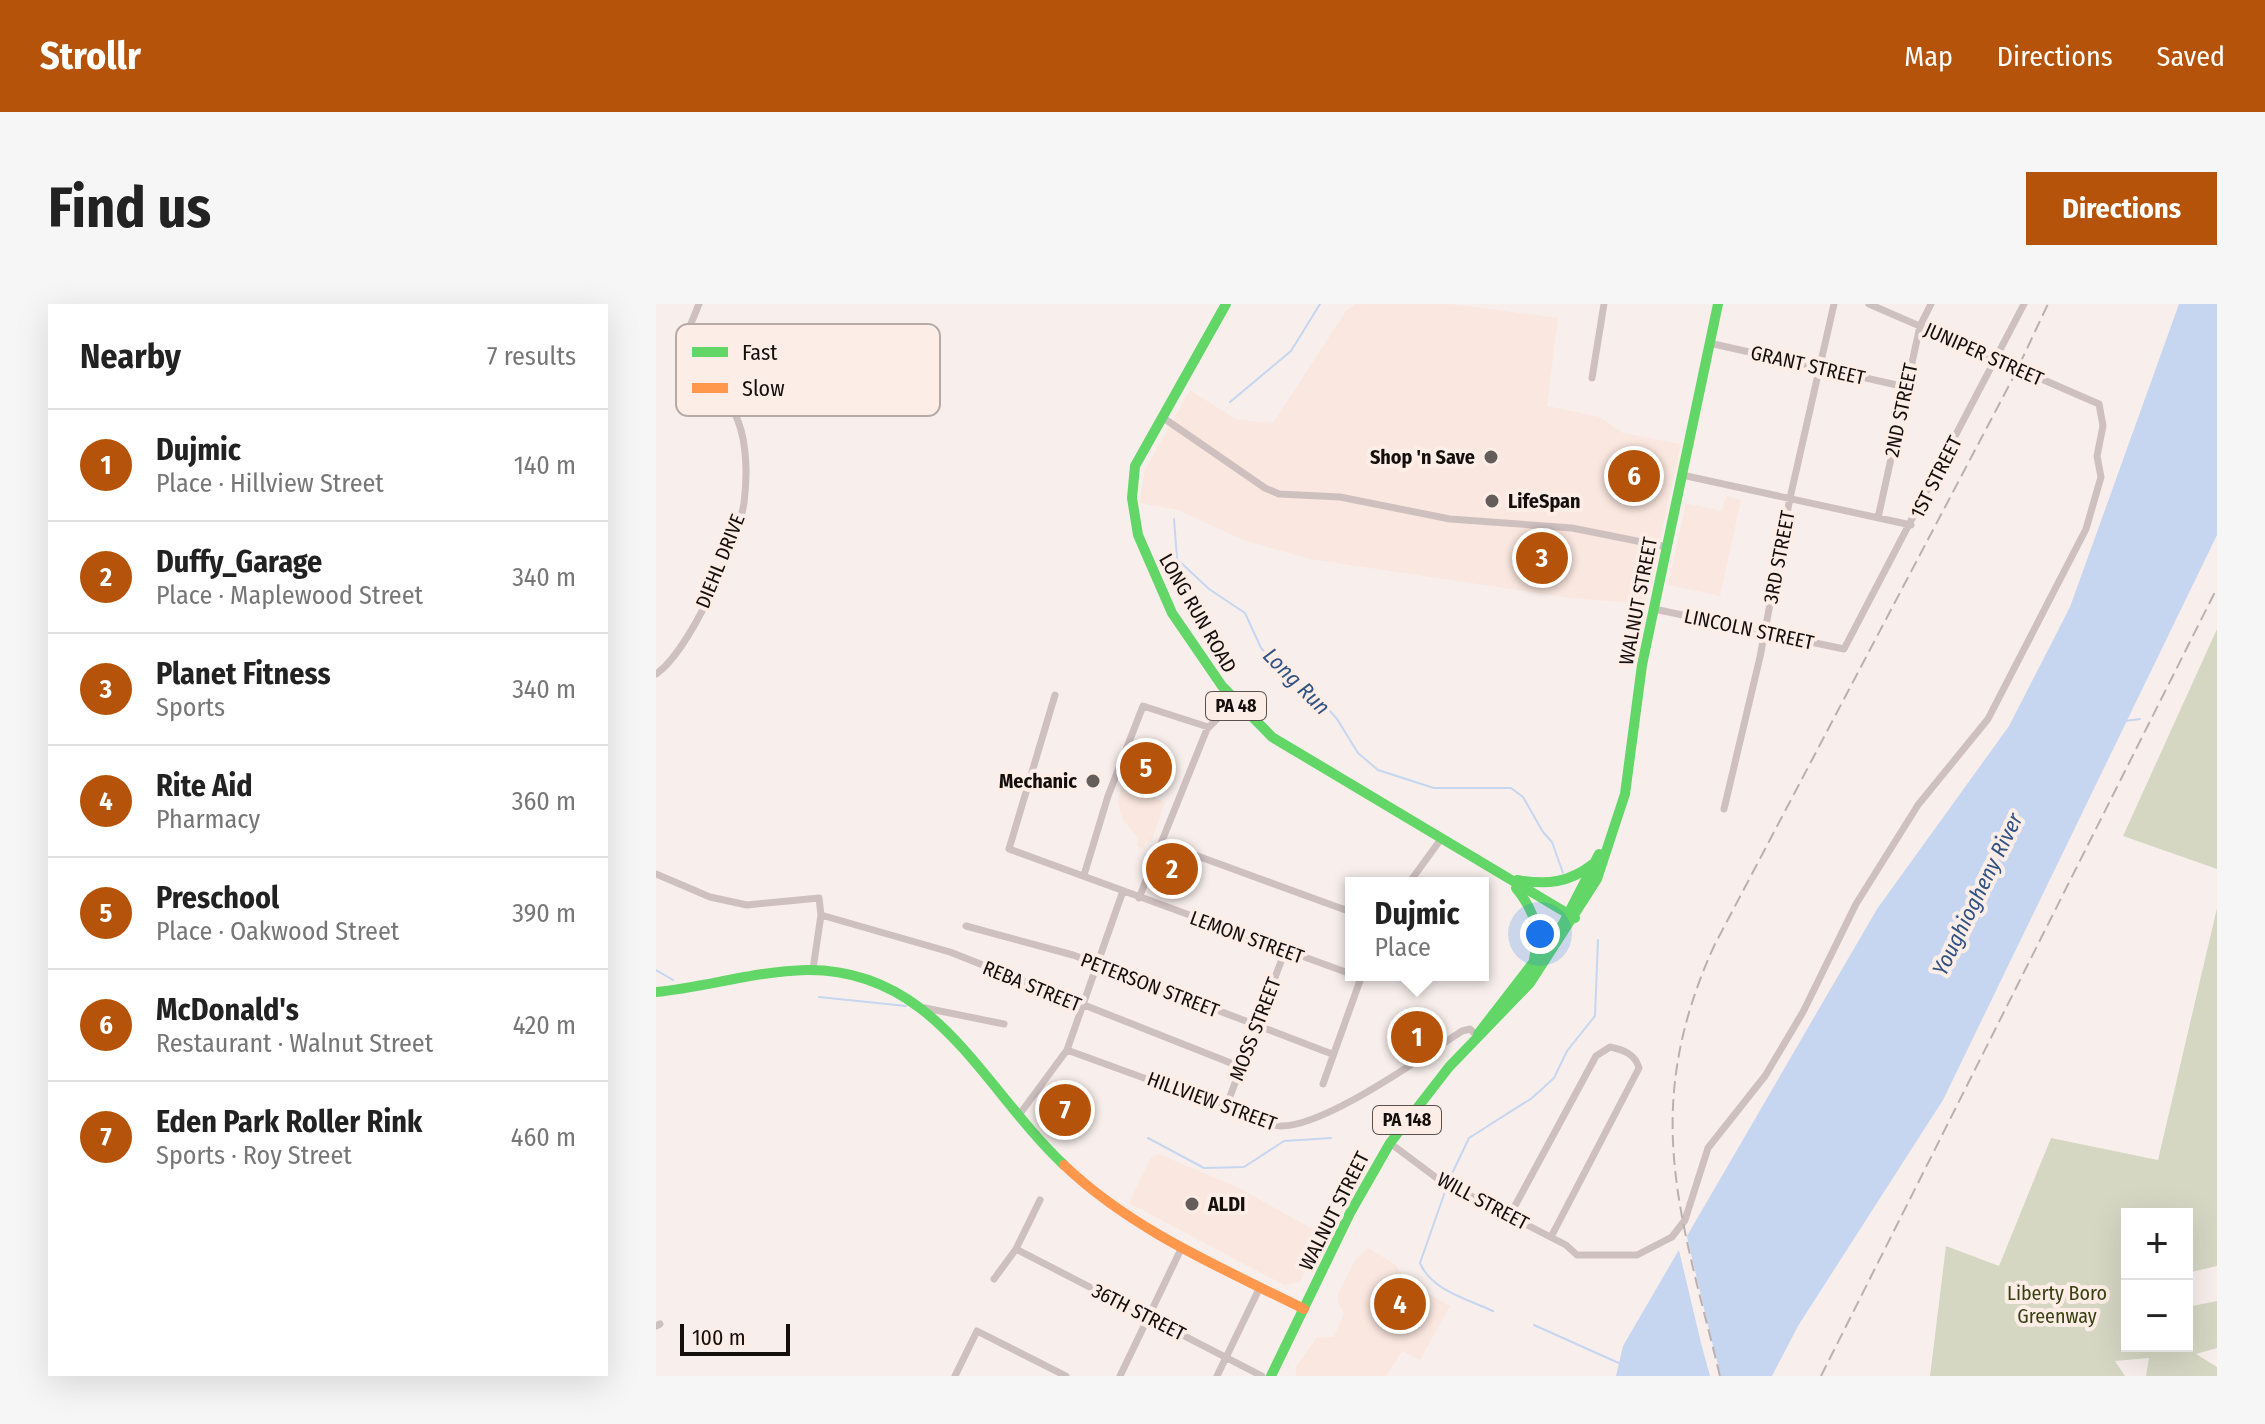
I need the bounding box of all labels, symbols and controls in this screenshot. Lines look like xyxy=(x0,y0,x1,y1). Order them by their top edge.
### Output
text: Strollr xyxy=(40,33,141,79)
text: Map xyxy=(1904,40,1953,73)
text: Directions xyxy=(1997,40,2113,73)
text: Saved xyxy=(2157,40,2225,73)
button: Directions xyxy=(2026,172,2217,245)
text: Find us xyxy=(48,175,211,242)
street label: JUNIPER STREET xyxy=(1921,317,2048,391)
legend xyxy=(676,324,940,416)
text: Nearby xyxy=(80,336,181,377)
text: Fast xyxy=(742,339,778,366)
street label: GRANT STREET xyxy=(1748,340,1868,390)
text: 7 results xyxy=(487,341,576,372)
street label: 2ND STREET xyxy=(1879,360,1923,459)
text: Slow xyxy=(742,375,785,402)
street label: 1ST STREET xyxy=(1905,431,1967,522)
text: Dujmic xyxy=(156,432,241,468)
place label: Shop 'n Save xyxy=(1370,445,1475,469)
pin: 6 xyxy=(1608,446,1660,506)
marker: Shop 'n Save xyxy=(1482,448,1500,466)
text: 1 xyxy=(101,450,112,481)
text: 140 m xyxy=(514,450,576,481)
text: Place · Hillview Street xyxy=(156,468,384,499)
place label: LifeSpan xyxy=(1508,489,1581,513)
marker: LifeSpan xyxy=(1483,492,1501,510)
street label: 3RD STREET xyxy=(1758,508,1800,605)
street label: DIEHL DRIVE xyxy=(690,510,750,612)
pin: 3 xyxy=(1516,528,1568,588)
street label: WALNUT STREET xyxy=(1614,534,1662,667)
text: Duffy_Garage xyxy=(156,544,322,580)
street label: LONG RUN ROAD xyxy=(1154,549,1242,677)
text: 2 xyxy=(100,562,112,593)
text: 340 m xyxy=(512,562,576,593)
text: Place · Maplewood Street xyxy=(156,580,423,611)
street label: LINCOLN STREET xyxy=(1682,604,1817,655)
water label: Long Run xyxy=(1258,642,1336,720)
text: Planet Fitness xyxy=(156,656,331,692)
text: 3 xyxy=(100,674,112,705)
text: 340 m xyxy=(512,674,576,705)
text: Sports xyxy=(156,692,225,723)
road number: PA 48 xyxy=(1206,692,1266,720)
pin: 5 xyxy=(1120,738,1172,798)
text: Rite Aid xyxy=(156,768,253,804)
place label: Mechanic xyxy=(999,769,1077,793)
marker: Mechanic xyxy=(1084,772,1102,790)
text: 4 xyxy=(99,786,113,817)
text: 360 m xyxy=(512,786,576,817)
text: Pharmacy xyxy=(156,804,260,835)
water label: Youghiogheny River xyxy=(1926,807,2029,980)
pin: 2 xyxy=(1146,839,1198,899)
popup xyxy=(1345,877,1489,981)
text: Preschool xyxy=(156,880,279,916)
text: Dujmic xyxy=(1375,896,1459,932)
text: 5 xyxy=(100,898,112,929)
text: 390 m xyxy=(512,898,576,929)
street label: LEMON STREET xyxy=(1187,905,1308,969)
your location xyxy=(1520,914,1560,954)
text: Place · Oakwood Street xyxy=(156,916,399,947)
text: Place xyxy=(1375,932,1431,963)
street label: PETERSON STREET xyxy=(1077,948,1223,1023)
street label: REBA STREET xyxy=(979,955,1085,1017)
street label: MOSS STREET xyxy=(1224,973,1286,1084)
text: McDonald's xyxy=(156,992,299,1028)
pin: 1 xyxy=(1391,1007,1443,1067)
text: 6 xyxy=(99,1010,113,1041)
text: 420 m xyxy=(513,1010,576,1041)
text: Restaurant · Walnut Street xyxy=(156,1028,433,1059)
street label: HILLVIEW STREET xyxy=(1144,1066,1281,1136)
pin: 7 xyxy=(1039,1080,1091,1140)
text: Eden Park Roller Rink xyxy=(156,1104,422,1140)
road number: PA 148 xyxy=(1373,1106,1441,1134)
text: 7 xyxy=(100,1122,112,1153)
text: 460 m xyxy=(511,1122,576,1153)
text: Sports · Roy Street xyxy=(156,1140,352,1171)
street label: WALNUT STREET xyxy=(1294,1147,1375,1274)
street label: WILL STREET xyxy=(1433,1167,1534,1235)
place label: ALDI xyxy=(1207,1192,1245,1216)
marker: ALDI xyxy=(1183,1195,1201,1213)
map controls xyxy=(2121,1208,2193,1352)
button: + xyxy=(2121,1208,2193,1280)
pin: 4 xyxy=(1374,1274,1426,1334)
street label: 36TH STREET xyxy=(1088,1278,1190,1346)
button: − xyxy=(2121,1280,2193,1352)
park label: Liberty Boro Greenway xyxy=(2007,1281,2107,1328)
scale bar xyxy=(680,1320,790,1356)
text: 100 m xyxy=(692,1324,746,1351)

